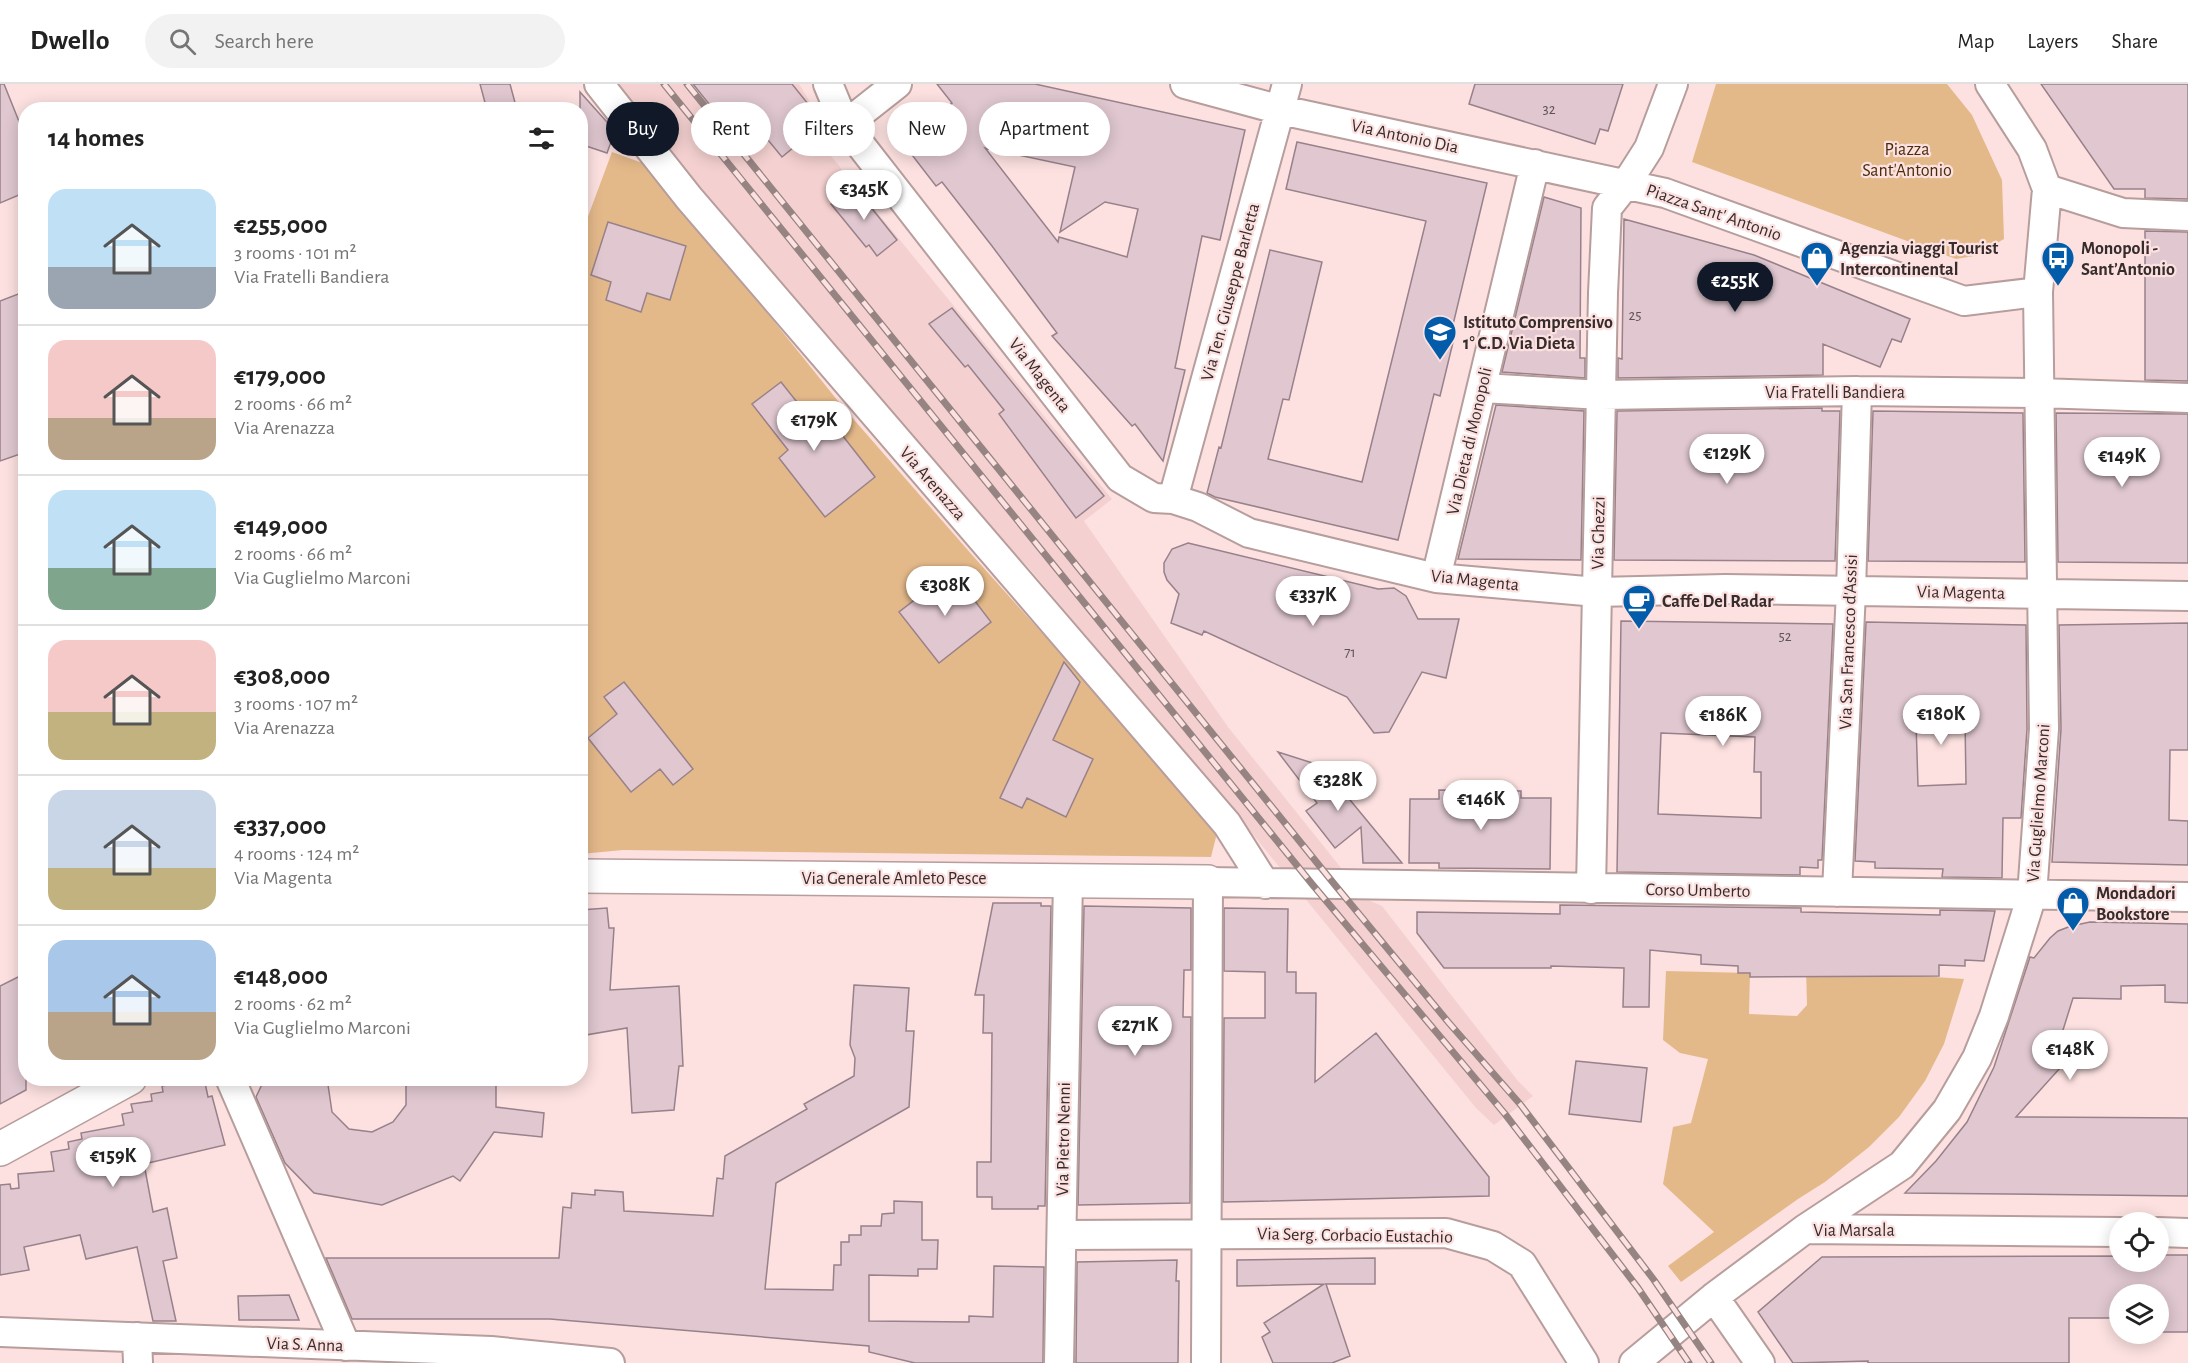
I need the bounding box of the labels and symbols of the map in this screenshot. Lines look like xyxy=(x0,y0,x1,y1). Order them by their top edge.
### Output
house number: 32 xyxy=(1542,102,1556,117)
street label: Via Antonio Dia xyxy=(1350,117,1460,157)
park label: Piazza Sant'Antonio xyxy=(1862,141,1952,180)
pin: €345K xyxy=(822,170,906,221)
street label: Piazza Sant' Antonio xyxy=(1644,181,1784,245)
street label: Via Ten. Giuseppe Barletta xyxy=(1199,201,1263,383)
shop icon: Agenzia viaggi Tourist Intercontinental xyxy=(1799,240,1835,287)
place label: Agenzia viaggi Tourist Intercontinental xyxy=(1840,240,1998,279)
bus stop icon: Monopoli - Sant’Antonio xyxy=(2040,240,2076,287)
place label: Monopoli - Sant’Antonio xyxy=(2081,240,2175,279)
pin: €255K xyxy=(1693,262,1777,313)
house number: 25 xyxy=(1628,308,1642,323)
school or university icon: Istituto Comprensivo 1° C.D. Via Dieta xyxy=(1422,314,1458,361)
place label: Istituto Comprensivo 1° C.D. Via Dieta xyxy=(1463,314,1613,353)
street label: Via Magenta xyxy=(1005,335,1074,416)
street label: Via Dieta di Monopoli xyxy=(1444,366,1496,517)
street label: Via Fratelli Bandiera xyxy=(1765,384,1905,402)
pin: €179K xyxy=(772,401,856,452)
pin: €129K xyxy=(1685,434,1769,485)
pin: €149K xyxy=(2080,437,2164,488)
street label: Via Arenazza xyxy=(896,443,969,524)
street label: Via Ghezzi xyxy=(1589,496,1609,570)
street label: Via San Francesco d'Assisi xyxy=(1837,554,1861,730)
pin: €308K xyxy=(903,566,987,617)
street label: Via Magenta xyxy=(1430,567,1520,595)
pin: €337K xyxy=(1271,576,1355,627)
cafe icon: Caffe Del Radar xyxy=(1621,583,1657,630)
street label: Via Magenta xyxy=(1917,583,2005,603)
place label: Caffe Del Radar xyxy=(1662,593,1774,611)
house number: 52 xyxy=(1778,629,1792,644)
house number: 71 xyxy=(1344,645,1356,660)
pin: €180K xyxy=(1899,695,1983,746)
pin: €186K xyxy=(1681,696,1765,747)
street label: Via Guglielmo Marconi xyxy=(2024,723,2054,883)
pin: €328K xyxy=(1296,761,1380,812)
pin: €146K xyxy=(1439,780,1523,831)
street label: Via Generale Amleto Pesce xyxy=(801,870,987,888)
street label: Corso Umberto xyxy=(1645,881,1751,901)
shop icon: Mondadori Bookstore xyxy=(2055,885,2091,932)
place label: Mondadori Bookstore xyxy=(2096,885,2176,924)
pin: €271K xyxy=(1093,1006,1177,1057)
pin: €148K xyxy=(2028,1030,2112,1081)
street label: Via Pietro Nenni xyxy=(1054,1082,1074,1196)
pin: €159K xyxy=(71,1137,155,1188)
street label: Via Marsala xyxy=(1813,1222,1895,1240)
street label: Via Serg. Corbacio Eustachio xyxy=(1257,1225,1453,1247)
street label: Via S. Anna xyxy=(266,1335,344,1355)

